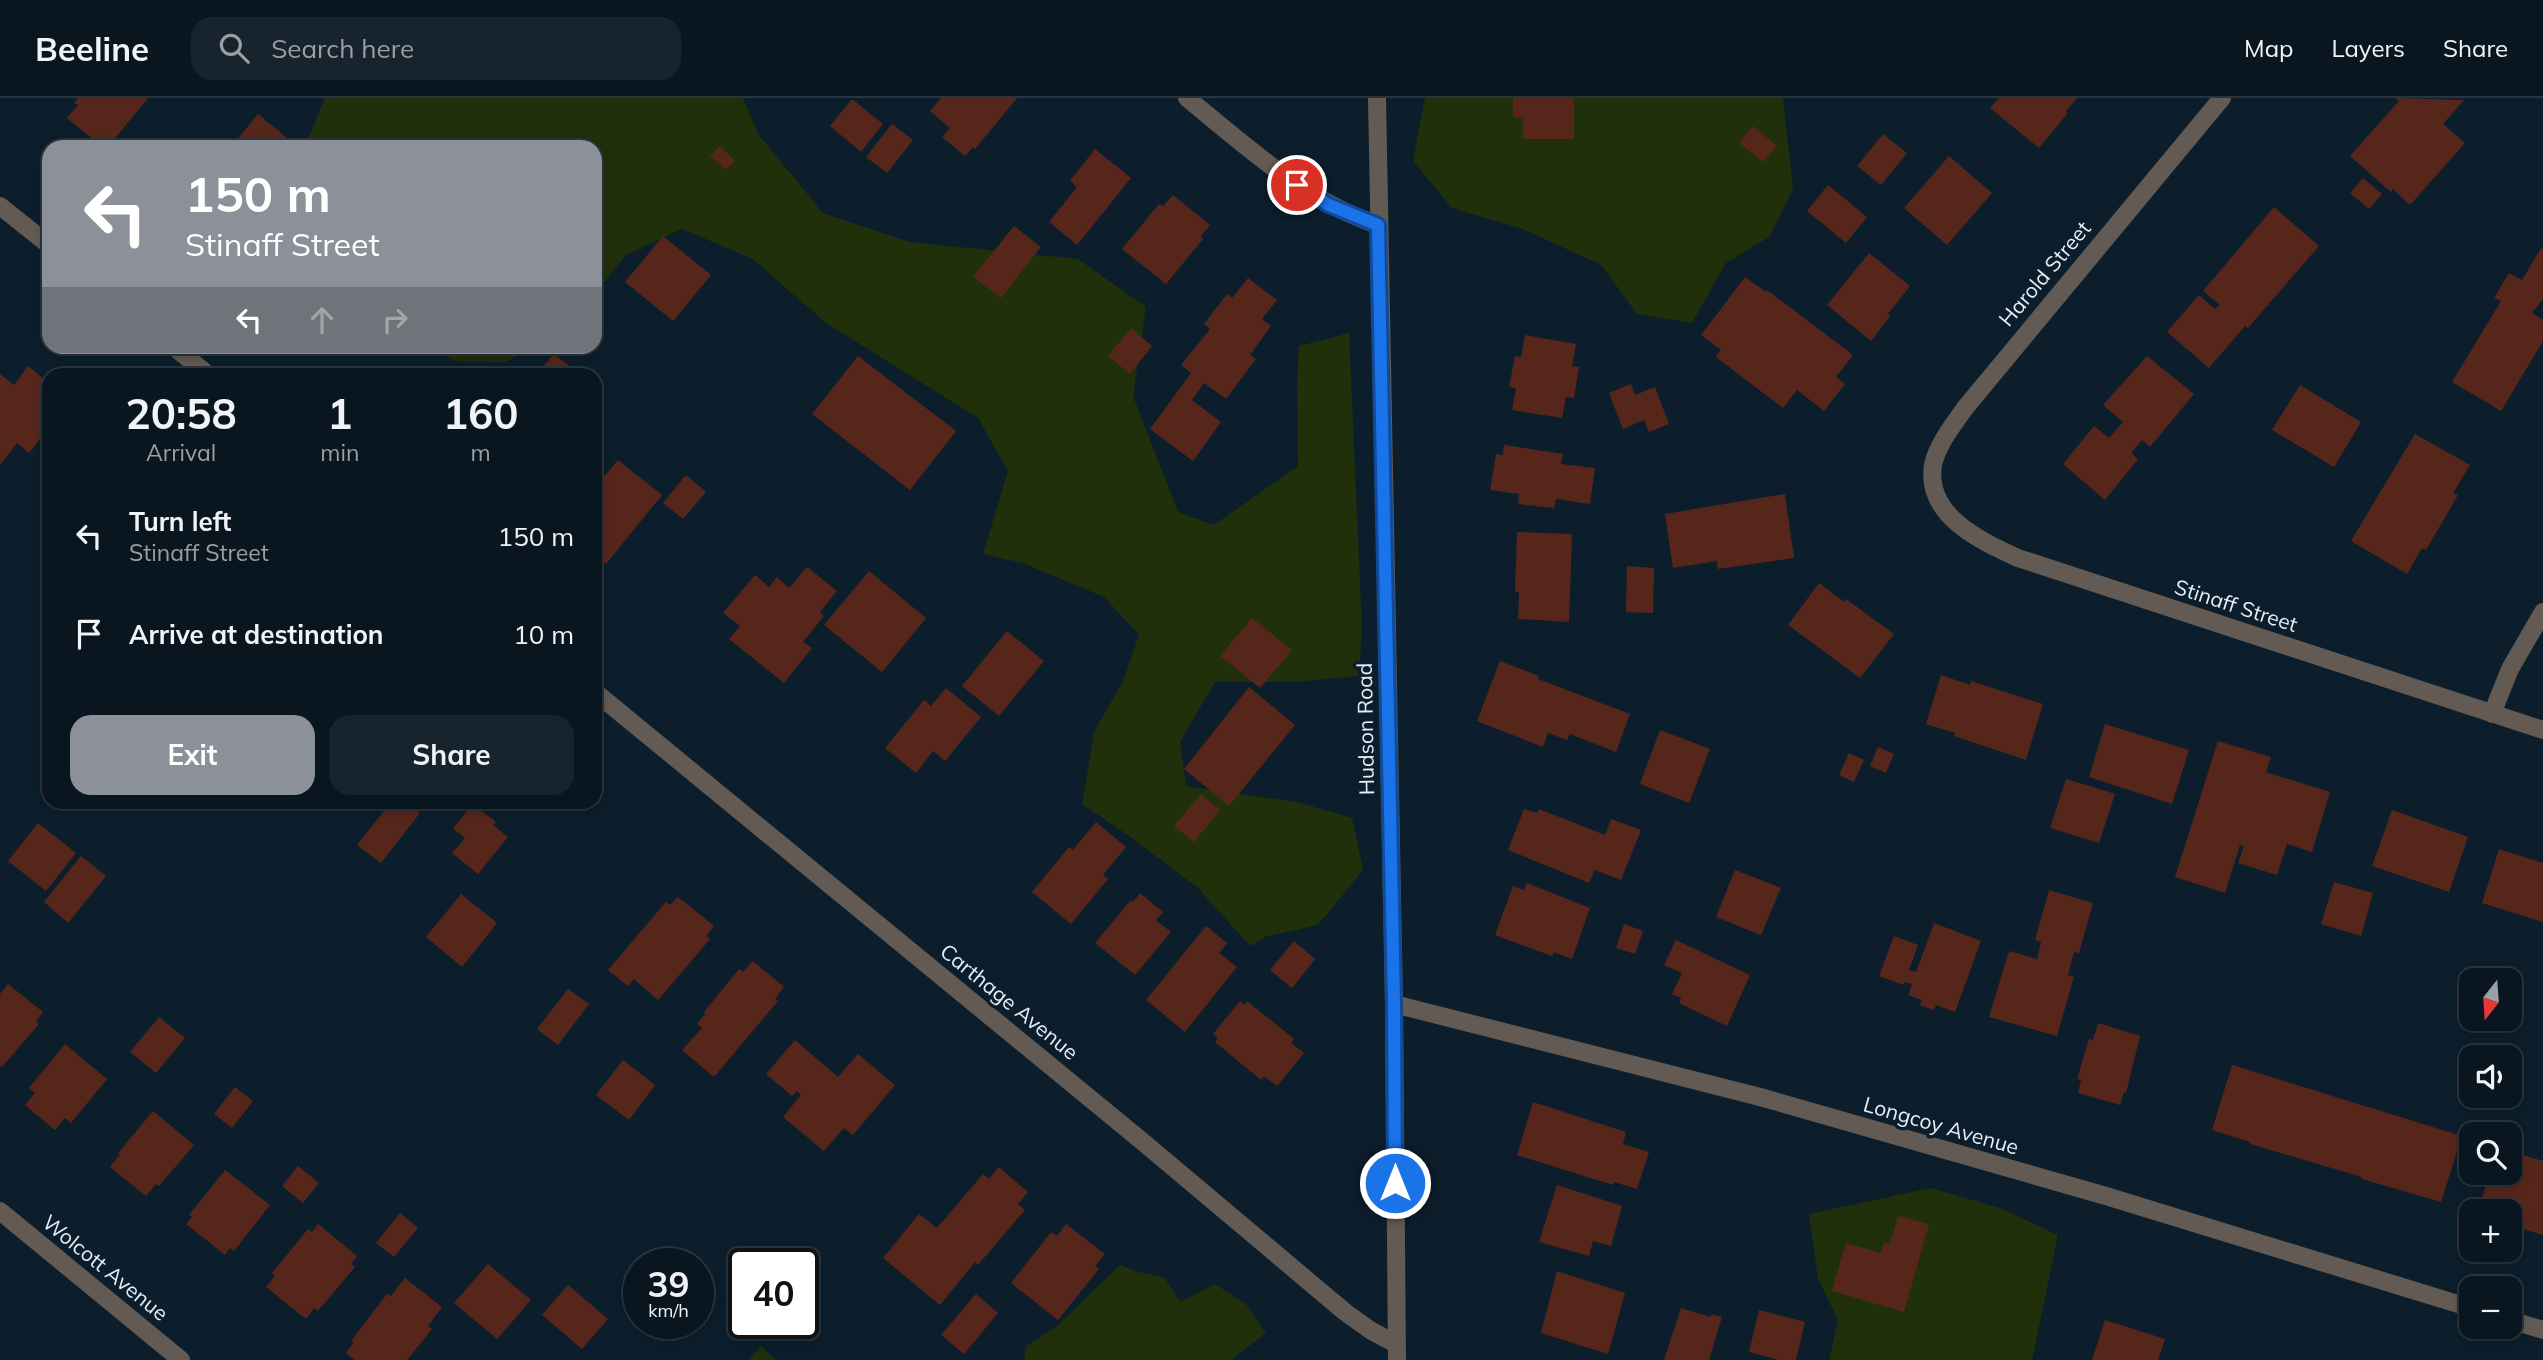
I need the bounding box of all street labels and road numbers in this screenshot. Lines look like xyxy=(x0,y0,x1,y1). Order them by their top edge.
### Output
street label: Harold Street xyxy=(1993,215,2096,331)
street label: Stinaff Street xyxy=(2172,573,2301,637)
street label: Hudson Road xyxy=(1351,663,1379,795)
street label: Carthage Avenue xyxy=(935,938,1084,1065)
street label: Longcoy Avenue xyxy=(1861,1090,2022,1160)
street label: Wolcott Avenue xyxy=(38,1209,174,1326)

